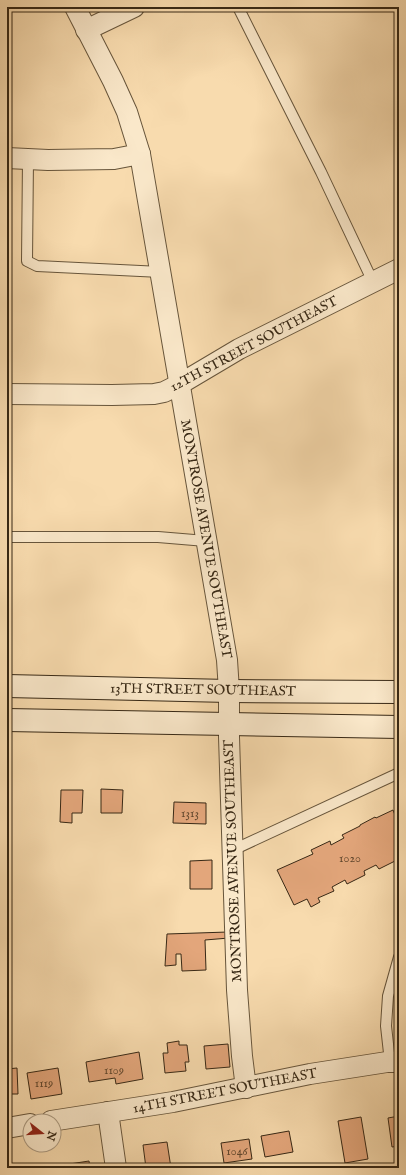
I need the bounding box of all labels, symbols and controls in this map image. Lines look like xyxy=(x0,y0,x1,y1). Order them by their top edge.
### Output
street label: 12TH STREET SOUTHEAST xyxy=(167,292,342,396)
street label: MONTROSE AVENUE SOUTHEAST xyxy=(176,418,236,661)
street label: 13TH STREET SOUTHEAST xyxy=(110,679,297,701)
street label: MONTROSE AVENUE SOUTHEAST xyxy=(220,739,246,982)
house number: 1313 xyxy=(181,806,199,821)
house number: 1020 xyxy=(339,851,361,866)
house number: 1109 xyxy=(104,1063,124,1078)
street label: 14TH STREET SOUTHEAST xyxy=(131,1064,319,1118)
house number: 1119 xyxy=(35,1076,53,1091)
north arrow xyxy=(22,1113,62,1153)
text: N xyxy=(42,1128,59,1143)
house number: 1046 xyxy=(226,1144,249,1159)

